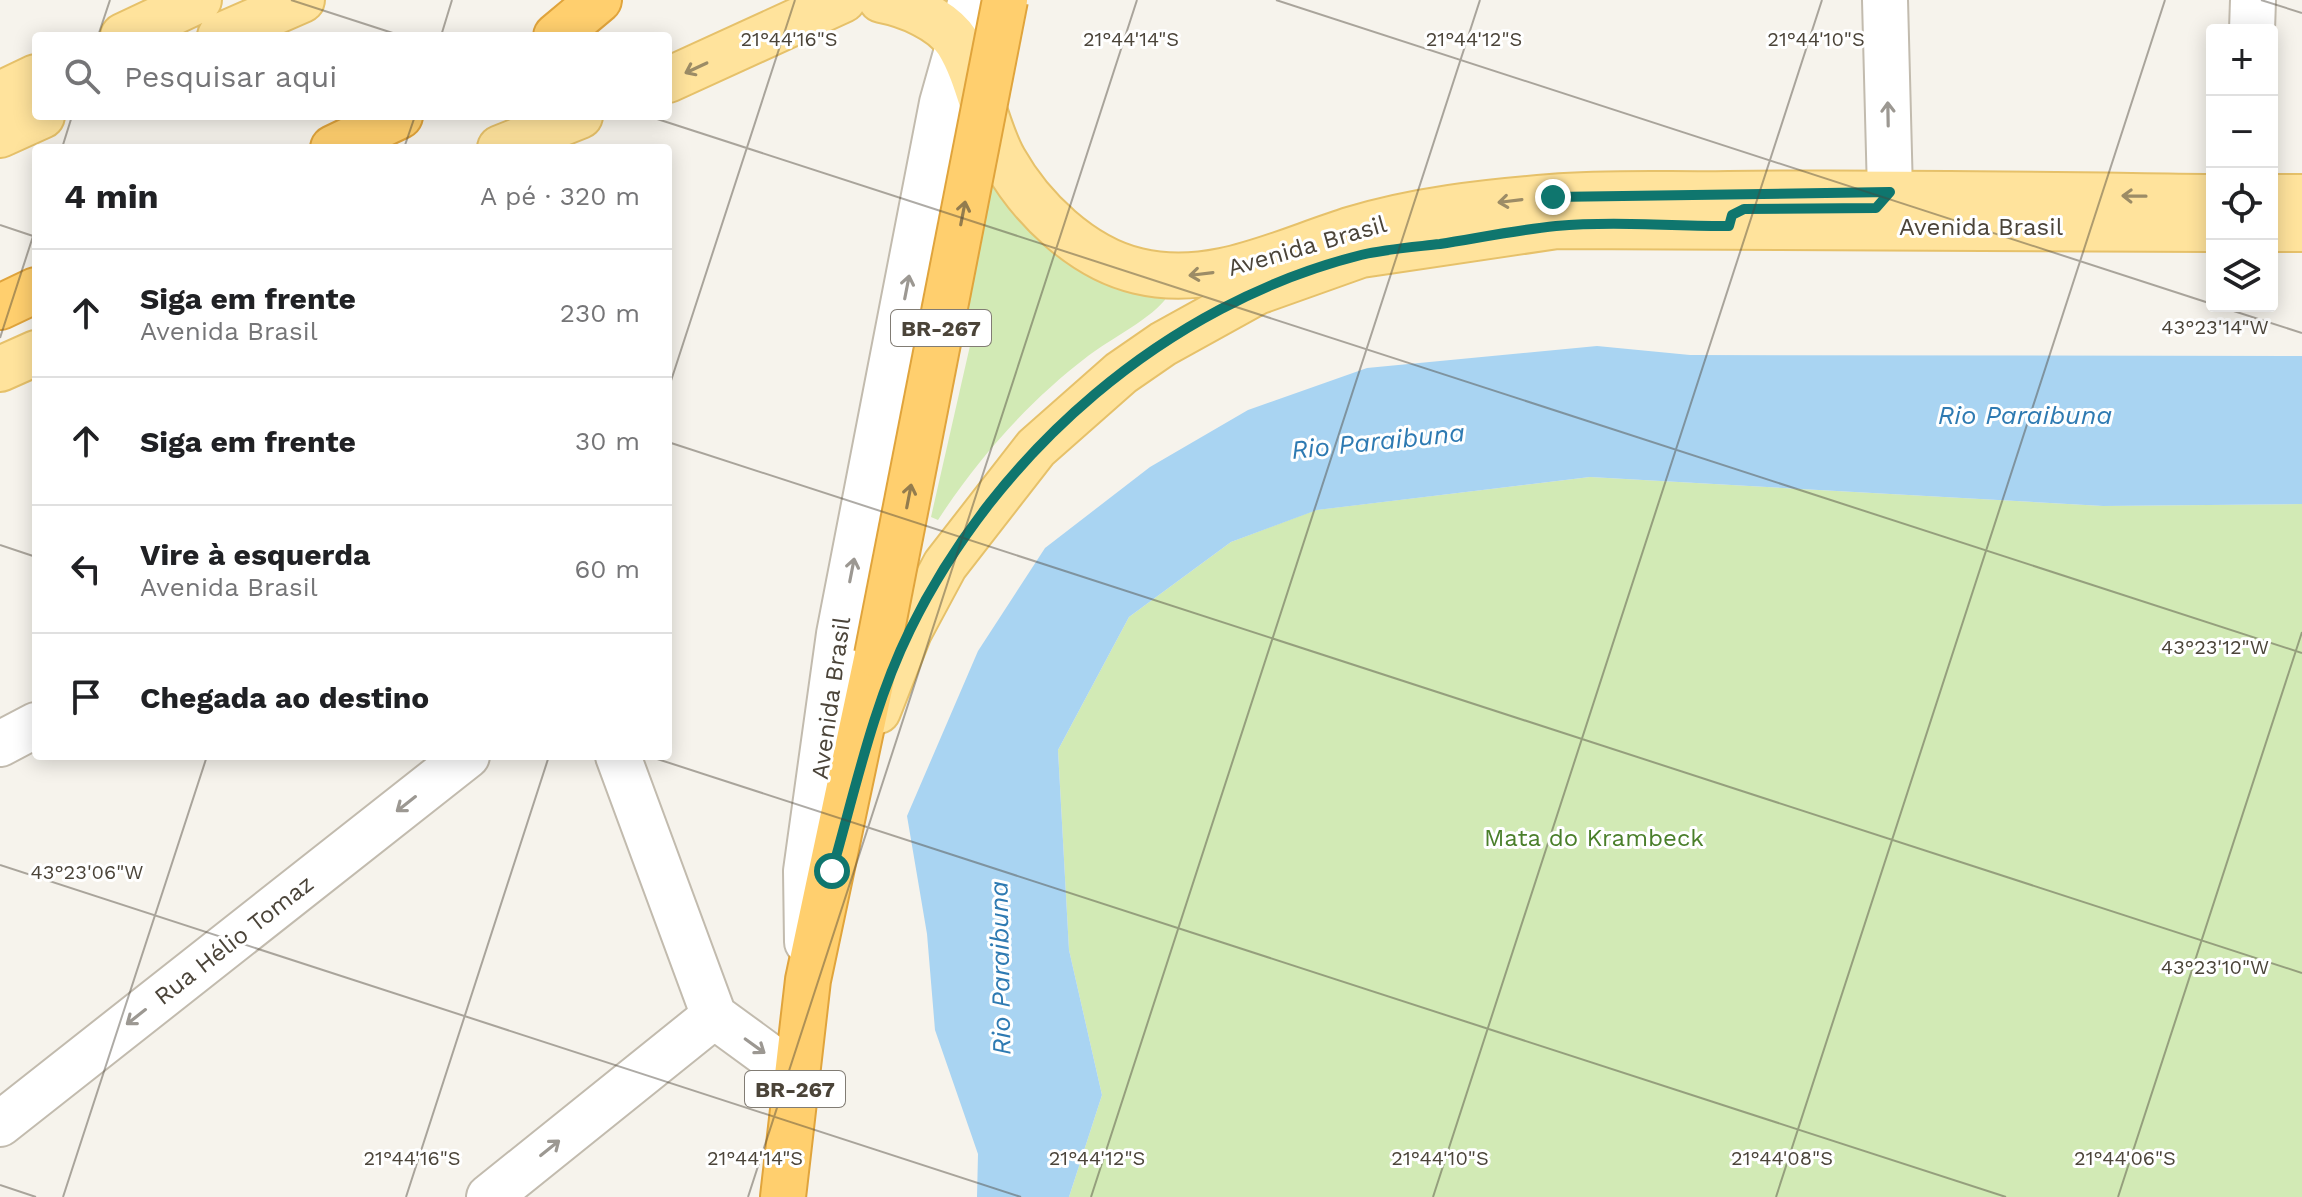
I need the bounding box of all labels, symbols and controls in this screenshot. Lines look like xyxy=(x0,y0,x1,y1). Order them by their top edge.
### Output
map controls xyxy=(2206,24,2278,312)
button: + xyxy=(2206,24,2278,96)
text: 21°44'16"S xyxy=(740,27,838,51)
text: 21°44'14"S xyxy=(1083,27,1179,51)
text: 21°44'12"S xyxy=(1426,27,1522,51)
text: 21°44'10"S xyxy=(1767,27,1865,51)
search box xyxy=(32,32,672,120)
icon: search xyxy=(60,54,104,98)
text: Pesquisar aqui xyxy=(124,59,337,94)
one-way arrow xyxy=(684,61,709,76)
button: − xyxy=(2206,96,2278,168)
one-way arrow xyxy=(1880,101,1896,128)
button: locate xyxy=(2206,168,2278,240)
text: 4 min xyxy=(64,176,159,216)
route end xyxy=(1535,179,1571,215)
text: A pé · 320 m xyxy=(480,181,640,211)
one-way arrow xyxy=(2121,188,2148,204)
one-way arrow xyxy=(1497,194,1524,209)
one-way arrow xyxy=(957,201,972,227)
street label: Avenida Brasil xyxy=(1224,210,1390,282)
street label: Avenida Brasil xyxy=(1899,213,2064,241)
button: layers xyxy=(2206,240,2278,312)
one-way arrow xyxy=(1188,267,1214,282)
one-way arrow xyxy=(900,275,915,301)
text: Siga em frente xyxy=(140,281,356,316)
icon: ahead xyxy=(64,291,108,335)
text: 230 m xyxy=(560,298,640,328)
road number: BR-267 xyxy=(891,310,991,346)
text: 43°23'14"W xyxy=(2161,315,2269,339)
text: Avenida Brasil xyxy=(140,316,318,346)
water label: Rio Paraibuna xyxy=(1938,400,2112,430)
water label: Rio Paraibuna xyxy=(1290,417,1466,465)
icon: ahead xyxy=(64,419,108,463)
text: Siga em frente xyxy=(140,424,356,459)
text: 30 m xyxy=(575,426,640,456)
one-way arrow xyxy=(902,484,917,509)
text: Vire à esquerda xyxy=(140,537,370,572)
icon: left xyxy=(64,547,108,591)
text: 60 m xyxy=(574,554,640,584)
one-way arrow xyxy=(845,558,860,583)
text: Avenida Brasil xyxy=(140,572,318,602)
street label: Avenida Brasil xyxy=(806,614,856,781)
text: 43°23'12"W xyxy=(2161,635,2269,659)
icon: arrive xyxy=(64,675,108,719)
text: Chegada ao destino xyxy=(140,680,429,715)
one-way arrow xyxy=(396,796,417,813)
park label: Mata do Krambeck xyxy=(1484,824,1704,852)
route start xyxy=(814,853,850,889)
text: 43°23'06"W xyxy=(31,860,143,884)
street label: Rua Hélio Tomaz xyxy=(149,869,319,1011)
water label: Rio Paraibuna xyxy=(983,881,1017,1055)
text: 43°23'10"W xyxy=(2161,955,2269,979)
one-way arrow xyxy=(126,1009,147,1026)
one-way arrow xyxy=(744,1038,766,1055)
road number: BR-267 xyxy=(745,1071,845,1107)
one-way arrow xyxy=(539,1139,560,1157)
text: 21°44'16"S xyxy=(363,1146,461,1170)
text: 21°44'14"S xyxy=(707,1146,803,1170)
text: 21°44'12"S xyxy=(1049,1146,1145,1170)
text: 21°44'10"S xyxy=(1391,1146,1489,1170)
text: 21°44'08"S xyxy=(1731,1146,1833,1170)
text: 21°44'06"S xyxy=(2074,1146,2176,1170)

